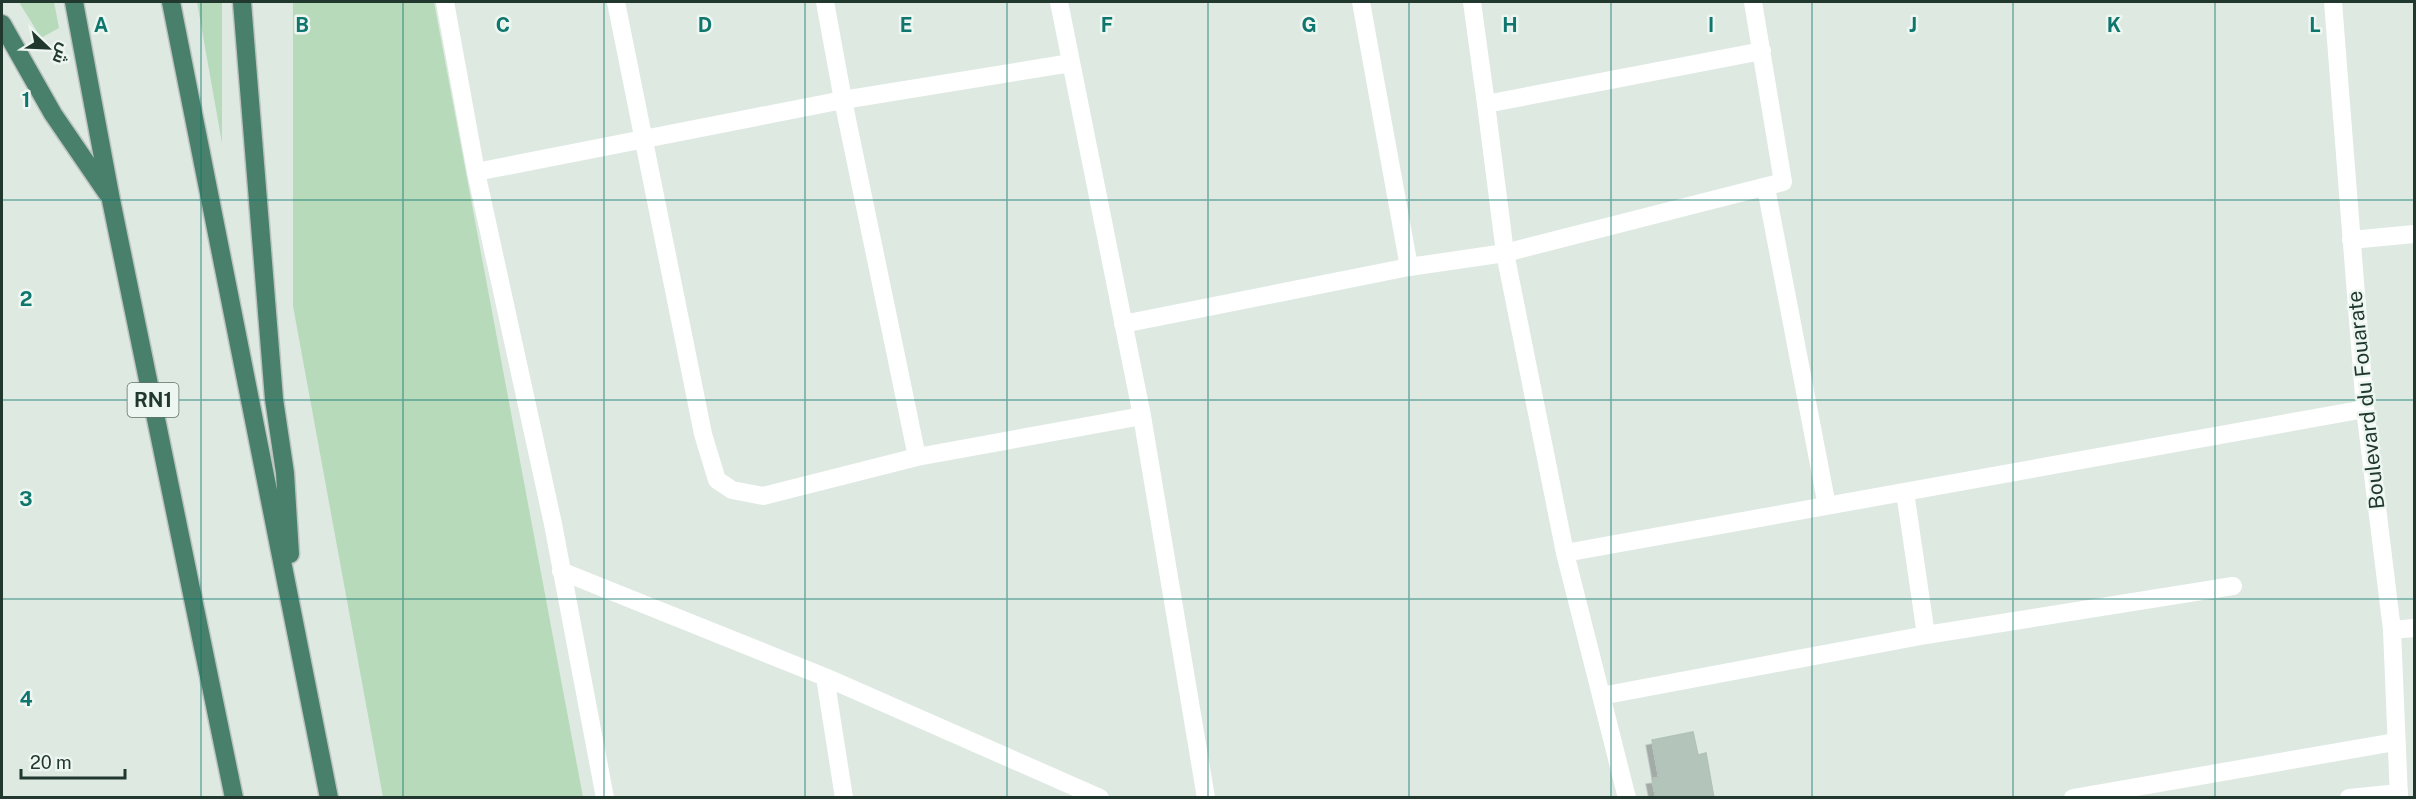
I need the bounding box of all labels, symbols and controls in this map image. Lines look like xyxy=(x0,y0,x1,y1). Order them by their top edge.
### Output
text: A xyxy=(94,13,108,37)
text: B xyxy=(295,13,309,37)
text: C xyxy=(496,13,510,37)
text: D xyxy=(698,13,712,37)
text: E xyxy=(900,13,912,37)
text: F xyxy=(1101,13,1113,37)
text: G xyxy=(1301,13,1317,37)
text: H xyxy=(1502,13,1518,37)
text: I xyxy=(1708,13,1714,37)
text: J xyxy=(1909,13,1917,37)
text: K xyxy=(2107,13,2121,37)
text: L xyxy=(2309,13,2321,37)
north arrow xyxy=(18,18,78,78)
text: ش xyxy=(49,41,74,67)
text: 1 xyxy=(22,88,30,112)
text: 2 xyxy=(20,287,32,311)
street label: Boulevard du Fouarate xyxy=(2342,290,2389,511)
road number: RN1 xyxy=(128,383,178,417)
text: 3 xyxy=(19,487,33,511)
text: 4 xyxy=(19,687,33,711)
scale bar xyxy=(21,742,124,780)
text: 20 m xyxy=(30,752,72,773)

